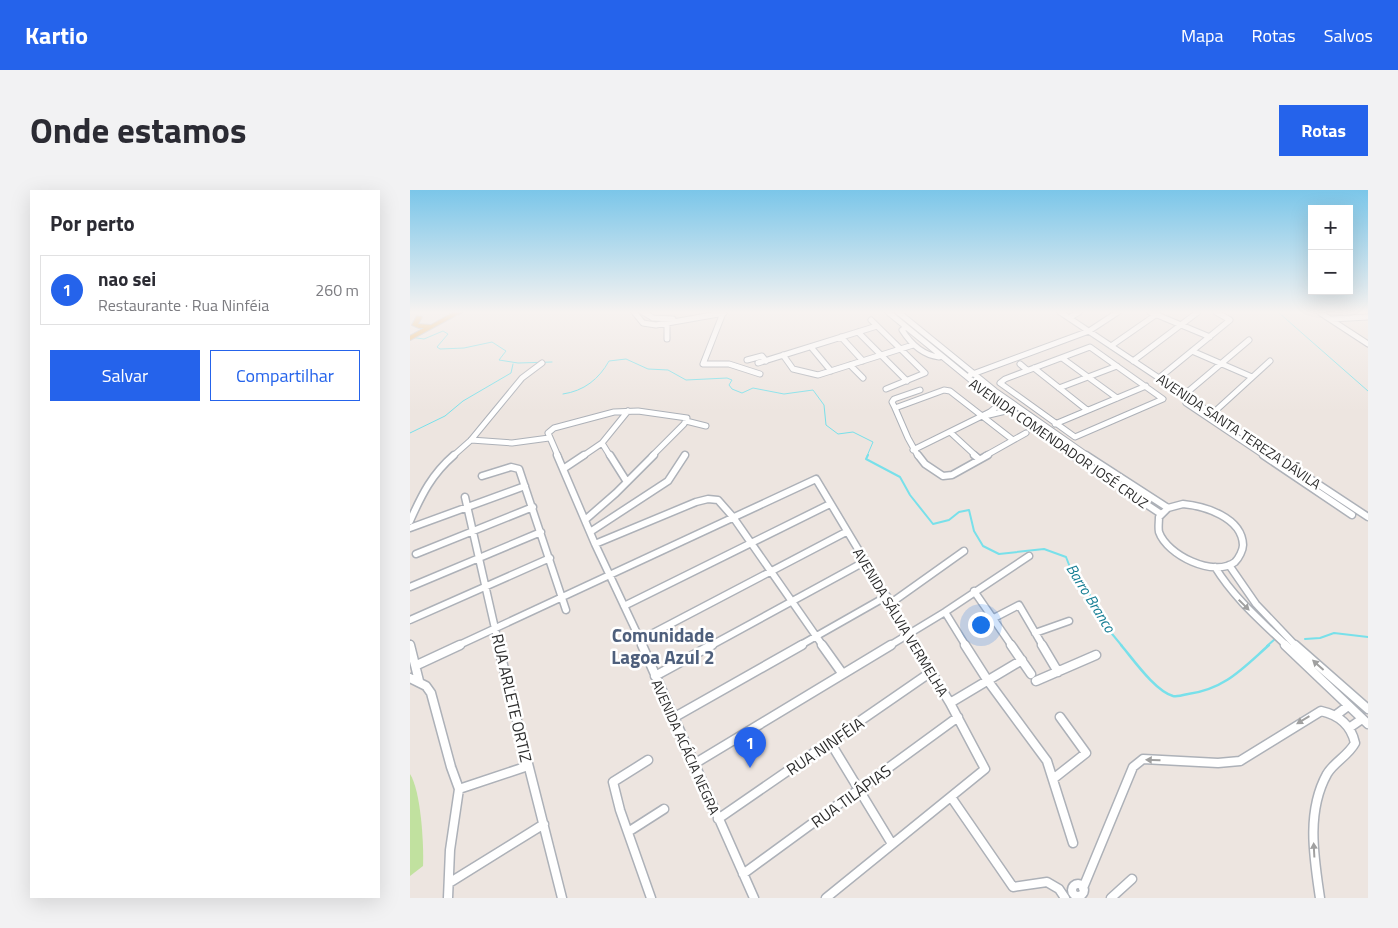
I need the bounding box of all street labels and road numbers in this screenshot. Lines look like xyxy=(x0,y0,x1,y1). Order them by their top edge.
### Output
street label: AVENIDA SANTA TEREZA DÁVILA xyxy=(1153,368,1326,494)
street label: AVENIDA COMENDADOR JOSÉ CRUZ xyxy=(965,373,1153,513)
street label: AVENIDA SÁLVIA VERMELHA xyxy=(848,544,954,701)
street label: RUA ARLETE ORTIZ xyxy=(486,631,538,765)
street label: AVENIDA ACÁCIA NEGRA xyxy=(647,676,726,819)
street label: RUA NINFÉIA xyxy=(781,711,869,781)
street label: RUA TILÁPIAS xyxy=(806,759,896,833)

